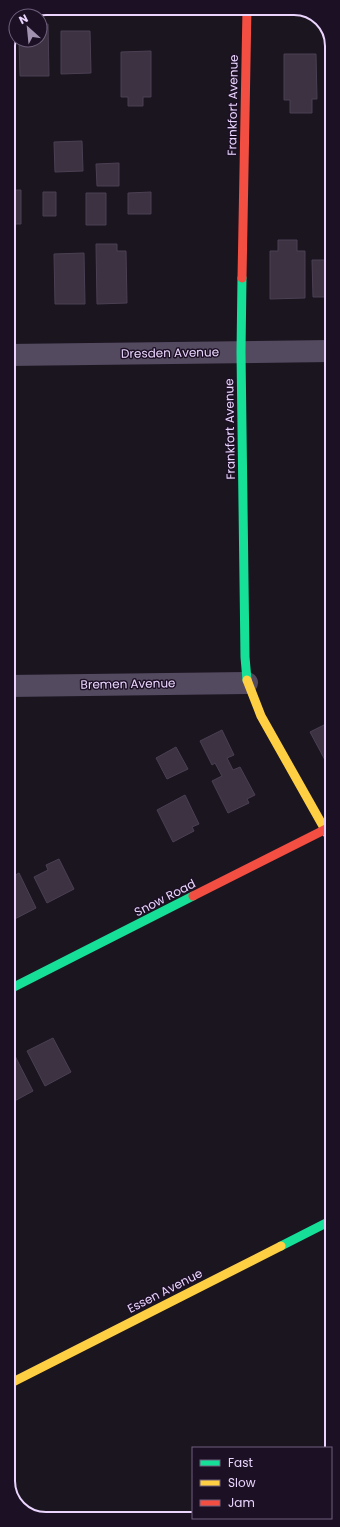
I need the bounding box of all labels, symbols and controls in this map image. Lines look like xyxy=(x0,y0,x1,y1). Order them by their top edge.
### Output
north arrow xyxy=(8,8,48,48)
text: N xyxy=(16,10,31,28)
street label: Frankfort Avenue xyxy=(223,54,242,156)
street label: Dresden Avenue xyxy=(121,343,219,362)
street label: Frankfort Avenue xyxy=(220,378,239,480)
street label: Bremen Avenue xyxy=(80,674,176,693)
street label: Snow Road xyxy=(131,875,198,920)
street label: Essen Avenue xyxy=(124,1264,205,1317)
legend xyxy=(192,1447,332,1519)
text: Fast xyxy=(228,1454,253,1471)
text: Slow xyxy=(228,1474,256,1491)
text: Jam xyxy=(228,1494,255,1511)

